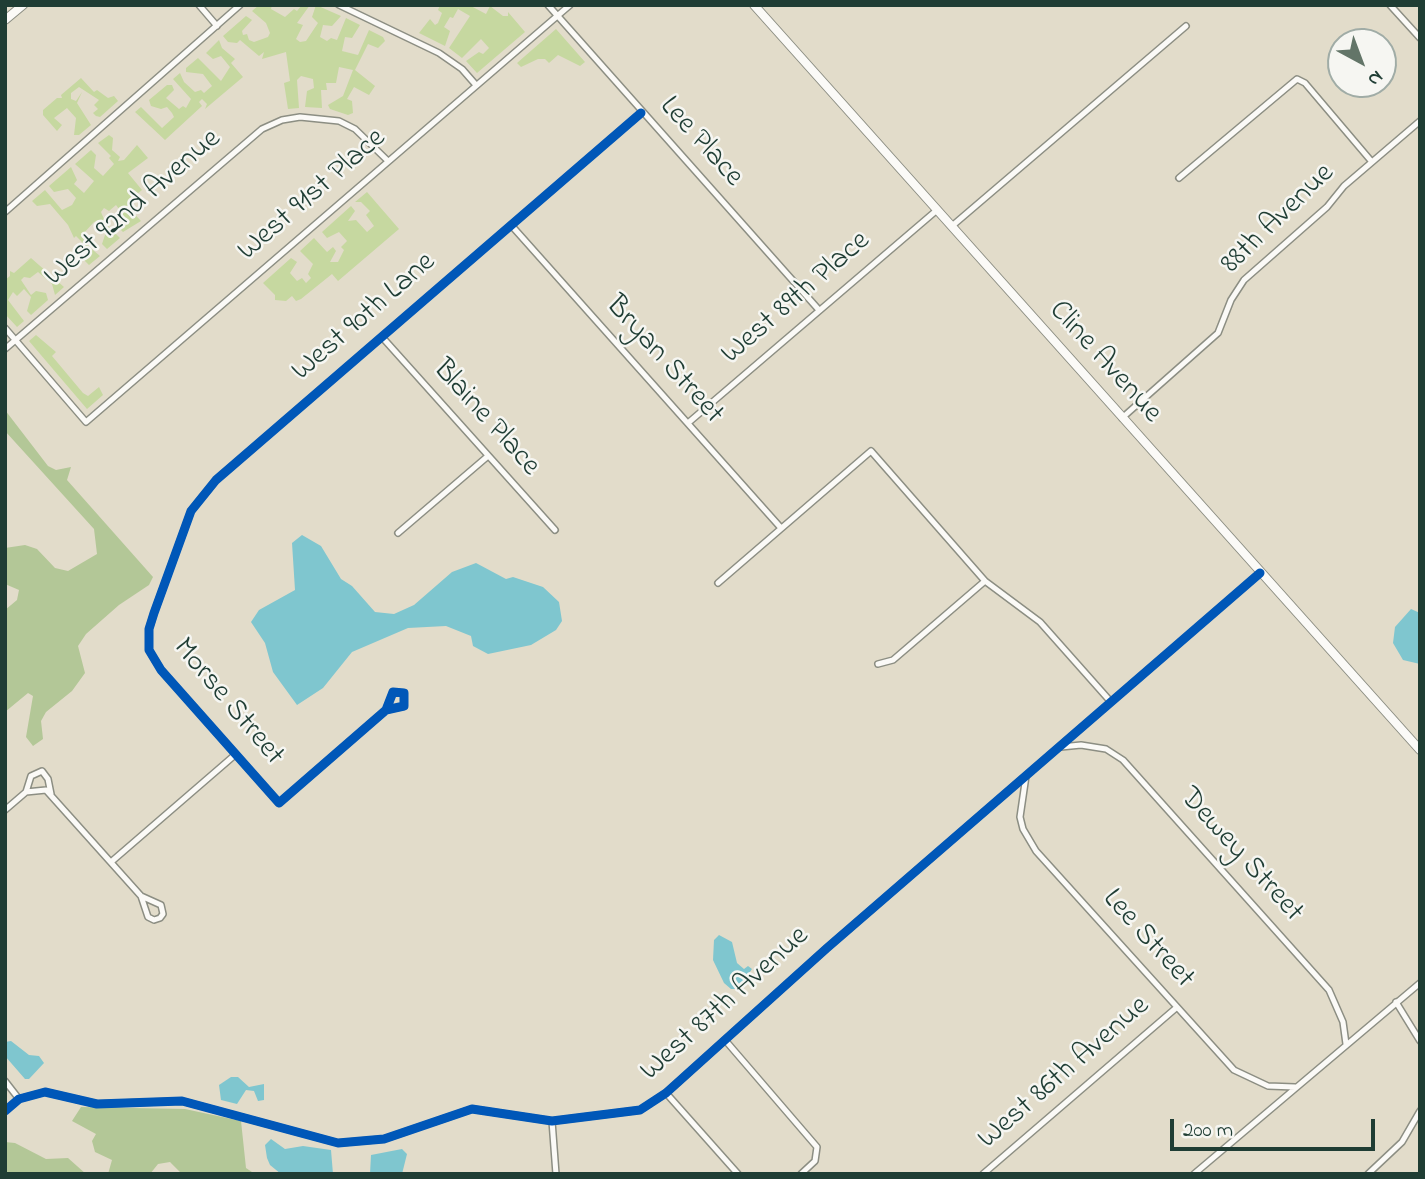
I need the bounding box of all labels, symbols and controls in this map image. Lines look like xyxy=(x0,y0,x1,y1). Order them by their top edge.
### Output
north arrow xyxy=(1327,28,1397,98)
text: N xyxy=(1361,63,1388,92)
street label: Lee Place xyxy=(650,90,750,196)
street label: West 92nd Avenue xyxy=(38,122,230,296)
street label: West 91st Place xyxy=(232,122,394,270)
street label: 88th Avenue xyxy=(1215,157,1343,283)
street label: West 89th Place xyxy=(715,225,879,373)
street label: West 90th Lane xyxy=(286,246,444,390)
street label: Bryan Street xyxy=(596,289,730,433)
street label: Cline Avenue xyxy=(1040,294,1168,432)
street label: Blaine Place xyxy=(423,353,547,485)
street label: Morse Street xyxy=(163,632,291,774)
street label: Dewey Street xyxy=(1170,781,1310,931)
street label: Lee Street xyxy=(1093,883,1201,997)
street label: West 87th Avenue xyxy=(634,920,818,1090)
street label: West 86th Avenue xyxy=(972,990,1158,1158)
scale bar xyxy=(1173,1106,1378,1150)
text: 200 m xyxy=(1183,1116,1233,1146)

